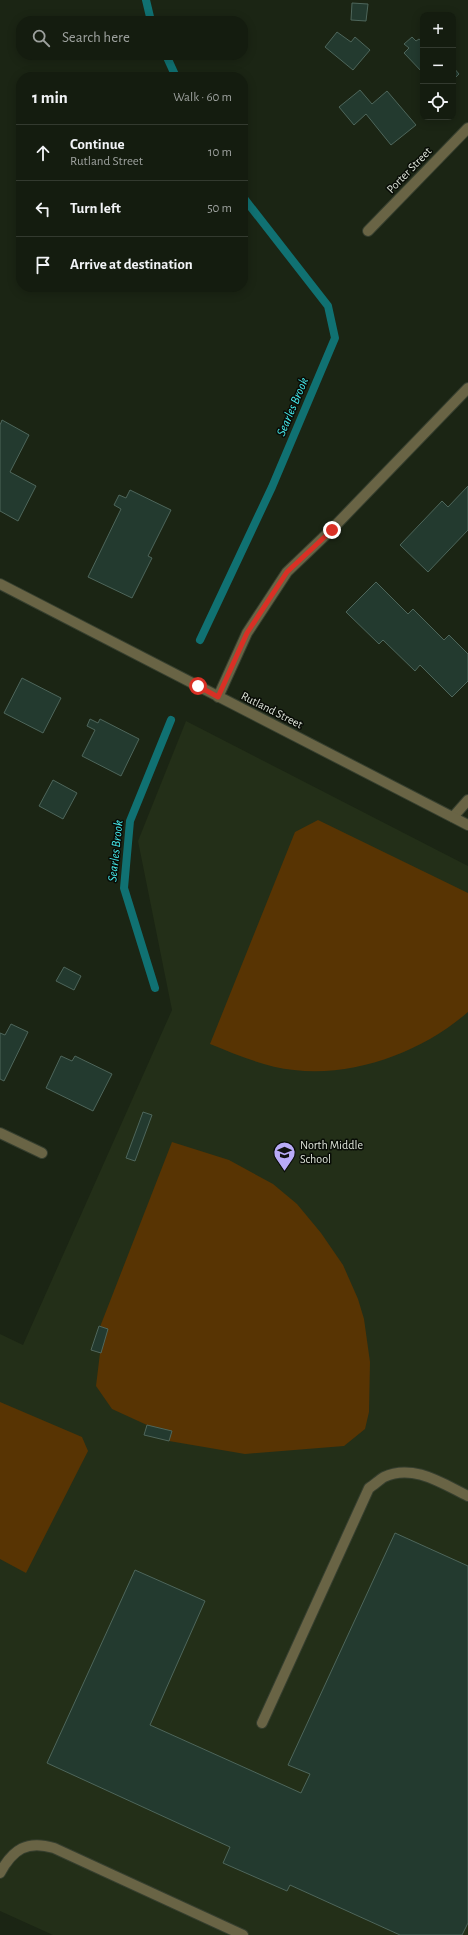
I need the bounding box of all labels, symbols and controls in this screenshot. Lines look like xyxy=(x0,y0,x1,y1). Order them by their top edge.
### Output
map controls xyxy=(420,12,456,120)
button: + xyxy=(420,12,456,48)
search box xyxy=(16,16,248,60)
icon: search xyxy=(30,27,52,49)
text: Search here xyxy=(62,30,130,45)
button: − xyxy=(420,48,456,84)
button: locate xyxy=(420,84,456,120)
text: 1 min xyxy=(32,89,68,106)
text: Walk · 60 m xyxy=(173,91,232,104)
text: Continue xyxy=(70,137,125,152)
icon: ahead xyxy=(32,142,54,164)
street label: Porter Street xyxy=(384,145,434,195)
text: 10 m xyxy=(208,146,232,159)
text: Rutland Street xyxy=(70,155,143,168)
icon: left xyxy=(32,198,54,220)
text: Turn left xyxy=(70,201,121,216)
text: 50 m xyxy=(207,202,232,215)
icon: arrive xyxy=(32,254,54,276)
text: Arrive at destination xyxy=(70,257,193,272)
water label: Searles Brook xyxy=(275,376,311,438)
route end xyxy=(323,521,341,539)
route start xyxy=(189,677,207,695)
street label: Rutland Street xyxy=(239,689,305,731)
water label: Searles Brook xyxy=(106,819,126,883)
school or university icon: North Middle School xyxy=(271,1139,297,1172)
place label: North Middle School xyxy=(300,1139,363,1165)

